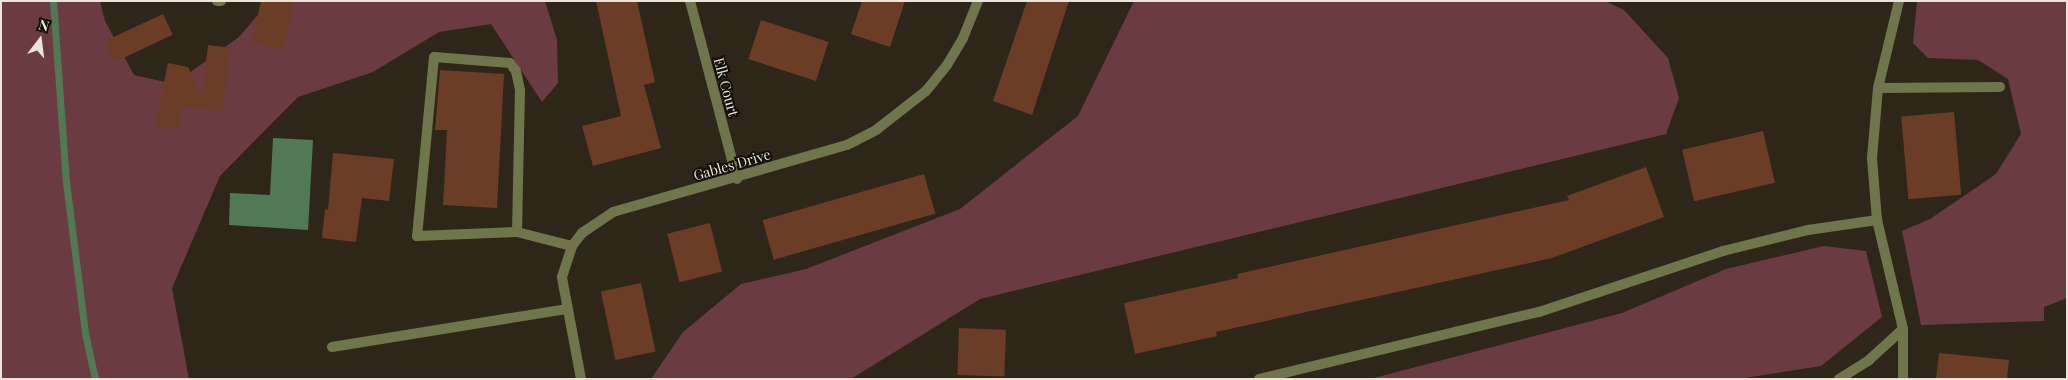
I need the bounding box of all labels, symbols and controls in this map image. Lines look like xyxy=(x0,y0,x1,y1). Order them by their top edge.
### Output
north arrow xyxy=(15,15,65,65)
text: N xyxy=(37,15,51,36)
street label: Elk Court xyxy=(710,56,742,118)
street label: Gables Drive xyxy=(692,146,772,184)

